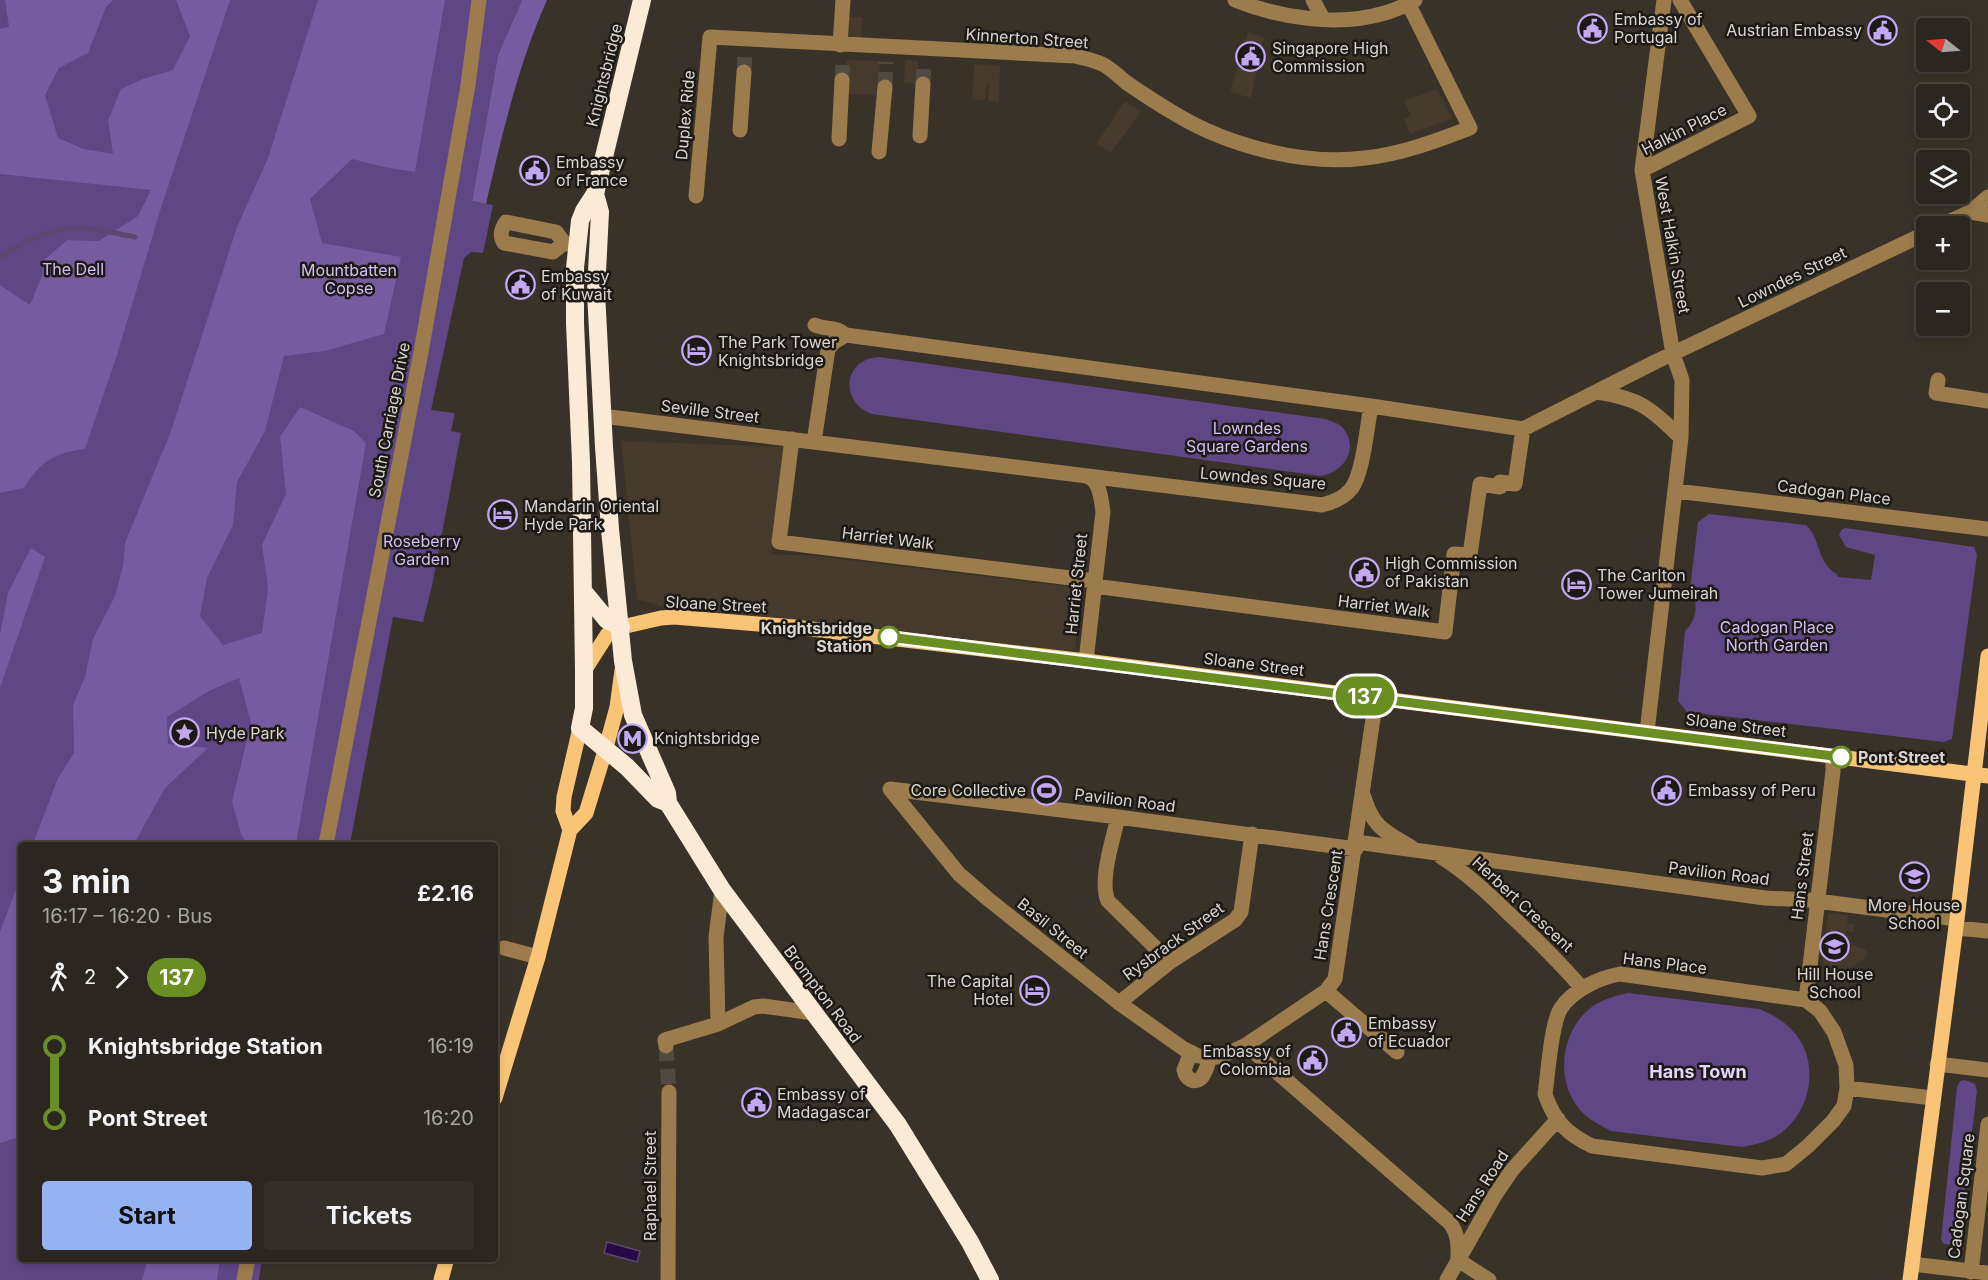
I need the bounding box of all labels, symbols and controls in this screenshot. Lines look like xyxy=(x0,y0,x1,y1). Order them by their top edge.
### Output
place label: Embassy of Portugal xyxy=(1614,9,1703,47)
public building icon: Embassy of Portugal xyxy=(1577,12,1609,44)
public building icon: Austrian Embassy xyxy=(1867,14,1899,46)
north arrow xyxy=(1916,18,1970,72)
map controls xyxy=(1916,18,1970,336)
place label: Austrian Embassy xyxy=(1726,20,1862,40)
street label: Knightsbridge xyxy=(582,21,626,129)
street label: Kinnerton Street xyxy=(965,24,1089,52)
place label: Singapore High Commission xyxy=(1272,38,1388,76)
public building icon: Singapore High Commission xyxy=(1235,41,1267,73)
street label: Duplex Ride xyxy=(671,69,699,161)
button: locate xyxy=(1916,84,1970,138)
street label: Halkin Place xyxy=(1638,99,1730,159)
button: layers xyxy=(1916,150,1970,204)
place label: Embassy of France xyxy=(556,152,628,190)
public building icon: Embassy of France xyxy=(519,155,551,187)
street label: West Halkin Street xyxy=(1651,175,1695,315)
button: + xyxy=(1916,216,1970,270)
street label: Lowndes Street xyxy=(1735,242,1849,312)
park label: The Dell xyxy=(42,259,104,279)
park label: Mountbatten Copse xyxy=(301,260,397,298)
place label: Embassy of Kuwait xyxy=(541,266,612,304)
public building icon: Embassy of Kuwait xyxy=(504,269,536,301)
button: − xyxy=(1916,282,1970,336)
place label: The Park Tower Knightsbridge xyxy=(718,332,837,370)
hotel icon: The Park Tower Knightsbridge xyxy=(681,335,713,367)
street label: South Carriage Drive xyxy=(364,341,414,499)
street label: Seville Street xyxy=(660,395,760,427)
park label: Lowndes Square Gardens xyxy=(1186,418,1308,456)
street label: Lowndes Square xyxy=(1199,463,1327,493)
street label: Cadogan Place xyxy=(1776,475,1892,509)
place label: Mandarin Oriental Hyde Park xyxy=(524,496,659,534)
hotel icon: Mandarin Oriental Hyde Park xyxy=(487,499,519,531)
street label: Harriet Walk xyxy=(841,522,936,554)
park label: Roseberry Garden xyxy=(383,531,461,569)
street label: Harriet Street xyxy=(1061,532,1091,636)
place label: High Commission of Pakistan xyxy=(1385,553,1518,591)
public building icon: High Commission of Pakistan xyxy=(1348,556,1380,588)
place label: The Carlton Tower Jumeirah xyxy=(1597,565,1718,603)
hotel icon: The Carlton Tower Jumeirah xyxy=(1560,568,1592,600)
street label: Harriet Walk xyxy=(1337,590,1432,622)
street label: Sloane Street xyxy=(665,591,767,617)
park label: Cadogan Place North Garden xyxy=(1720,617,1834,655)
place label: Knightsbridge Station xyxy=(761,618,872,656)
marker: Knightsbridge Station xyxy=(878,626,900,648)
street label: Sloane Street xyxy=(1203,648,1305,680)
line badge: 137 xyxy=(1330,676,1400,716)
text: 137 xyxy=(1348,684,1382,709)
street label: Sloane Street xyxy=(1685,709,1787,741)
place icon: Hyde Park xyxy=(169,717,201,749)
metro station icon: Knightsbridge xyxy=(617,722,649,754)
place label: Hyde Park xyxy=(206,723,285,743)
place label: Knightsbridge xyxy=(654,728,760,748)
marker: Pont Street xyxy=(1830,746,1852,768)
place label: Pont Street xyxy=(1858,747,1945,767)
sports icon: Core Collective xyxy=(1031,774,1063,806)
public building icon: Embassy of Peru xyxy=(1651,774,1683,806)
place label: Core Collective xyxy=(911,780,1026,800)
place label: Embassy of Peru xyxy=(1688,780,1816,800)
street label: Pavilion Road xyxy=(1073,784,1177,816)
street label: Hans Street xyxy=(1787,831,1817,921)
street label: Hans Crescent xyxy=(1309,848,1347,962)
street label: Herbert Crescent xyxy=(1468,852,1578,956)
street label: Pavilion Road xyxy=(1667,857,1771,889)
text: 3 min xyxy=(42,861,131,901)
school or university icon: More House School xyxy=(1898,861,1930,893)
text: £2.16 xyxy=(417,880,474,906)
street label: Basil Street xyxy=(1014,893,1092,963)
place label: More House School xyxy=(1868,895,1960,933)
street label: Rysbrack Street xyxy=(1119,898,1227,984)
text: 16:17 – 16:20 · Bus xyxy=(42,904,213,928)
school or university icon: Hill House School xyxy=(1819,930,1851,962)
street label: Brompton Road xyxy=(780,941,866,1047)
street label: Hans Place xyxy=(1622,948,1708,978)
icon: walk xyxy=(42,961,75,994)
icon: forward xyxy=(105,961,138,994)
place label: Hill House School xyxy=(1797,964,1873,1002)
text: 2 xyxy=(84,965,96,989)
text: 137 xyxy=(159,965,194,990)
place label: The Capital Hotel xyxy=(927,971,1013,1009)
hotel icon: The Capital Hotel xyxy=(1018,974,1050,1006)
place label: Embassy of Ecuador xyxy=(1368,1013,1451,1051)
public building icon: Embassy of Ecuador xyxy=(1331,1016,1363,1048)
text: Knightsbridge Station xyxy=(88,1033,323,1059)
text: 16:19 xyxy=(427,1034,474,1058)
place label: Embassy of Colombia xyxy=(1203,1041,1291,1079)
public building icon: Embassy of Colombia xyxy=(1296,1044,1328,1076)
district label: Hans Town xyxy=(1649,1061,1747,1082)
place label: Embassy of Madagascar xyxy=(777,1084,871,1122)
public building icon: Embassy of Madagascar xyxy=(740,1087,772,1119)
text: Pont Street xyxy=(88,1105,208,1131)
text: 16:20 xyxy=(423,1106,474,1130)
street label: Raphael Street xyxy=(640,1131,660,1241)
street label: Cadogan Square xyxy=(1943,1132,1979,1260)
street label: Hans Road xyxy=(1451,1146,1513,1226)
button: Start xyxy=(42,1181,252,1250)
button: Tickets xyxy=(264,1181,474,1250)

